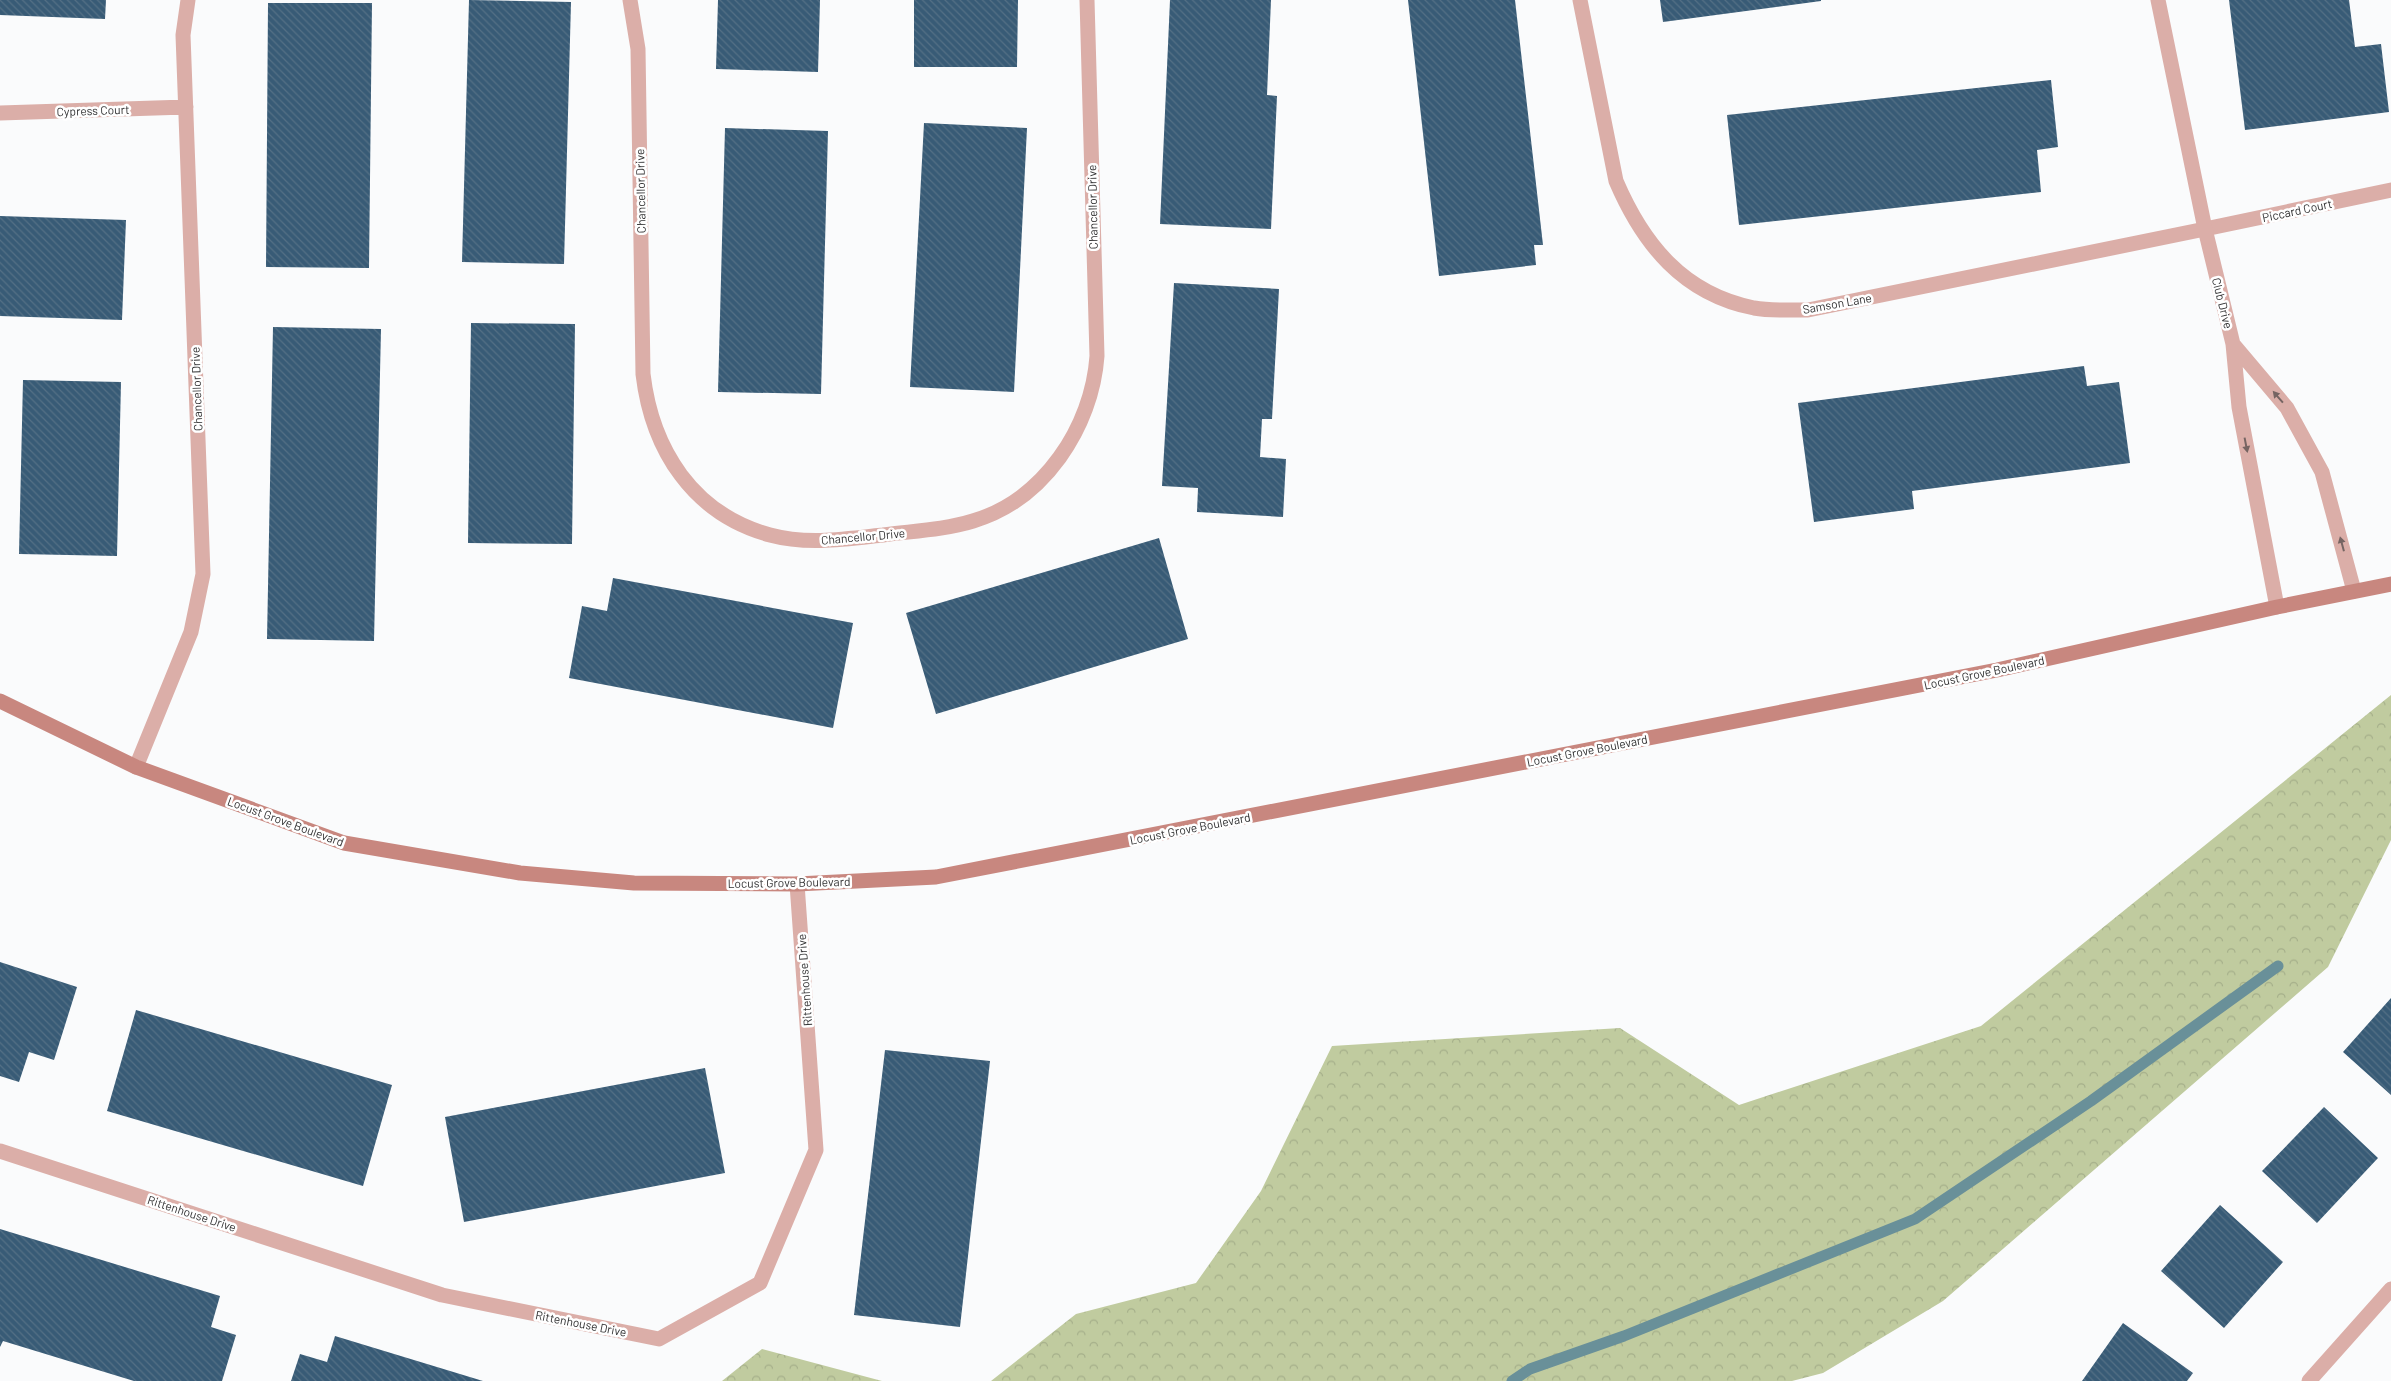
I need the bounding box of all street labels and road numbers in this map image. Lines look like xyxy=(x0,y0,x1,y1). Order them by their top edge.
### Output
street label: Cypress Court xyxy=(56,102,130,118)
street label: Chancellor Drive xyxy=(632,149,648,233)
street label: Chancellor Drive xyxy=(1084,165,1100,249)
street label: Piccard Court xyxy=(2261,196,2333,224)
street label: Club Drive xyxy=(2210,276,2236,330)
street label: Samson Lane xyxy=(1801,290,1873,316)
street label: Chancellor Drive xyxy=(188,347,204,431)
street label: Chancellor Drive xyxy=(820,525,906,547)
street label: Locust Grove Boulevard xyxy=(1922,652,2046,692)
street label: Locust Grove Boulevard xyxy=(1525,731,1649,769)
street label: Locust Grove Boulevard xyxy=(226,793,346,849)
street label: Locust Grove Boulevard xyxy=(1128,809,1252,847)
street label: Locust Grove Boulevard xyxy=(727,874,851,890)
street label: Rittenhouse Drive xyxy=(794,933,814,1027)
street label: Rittenhouse Drive xyxy=(146,1192,238,1234)
street label: Rittenhouse Drive xyxy=(534,1307,628,1339)

